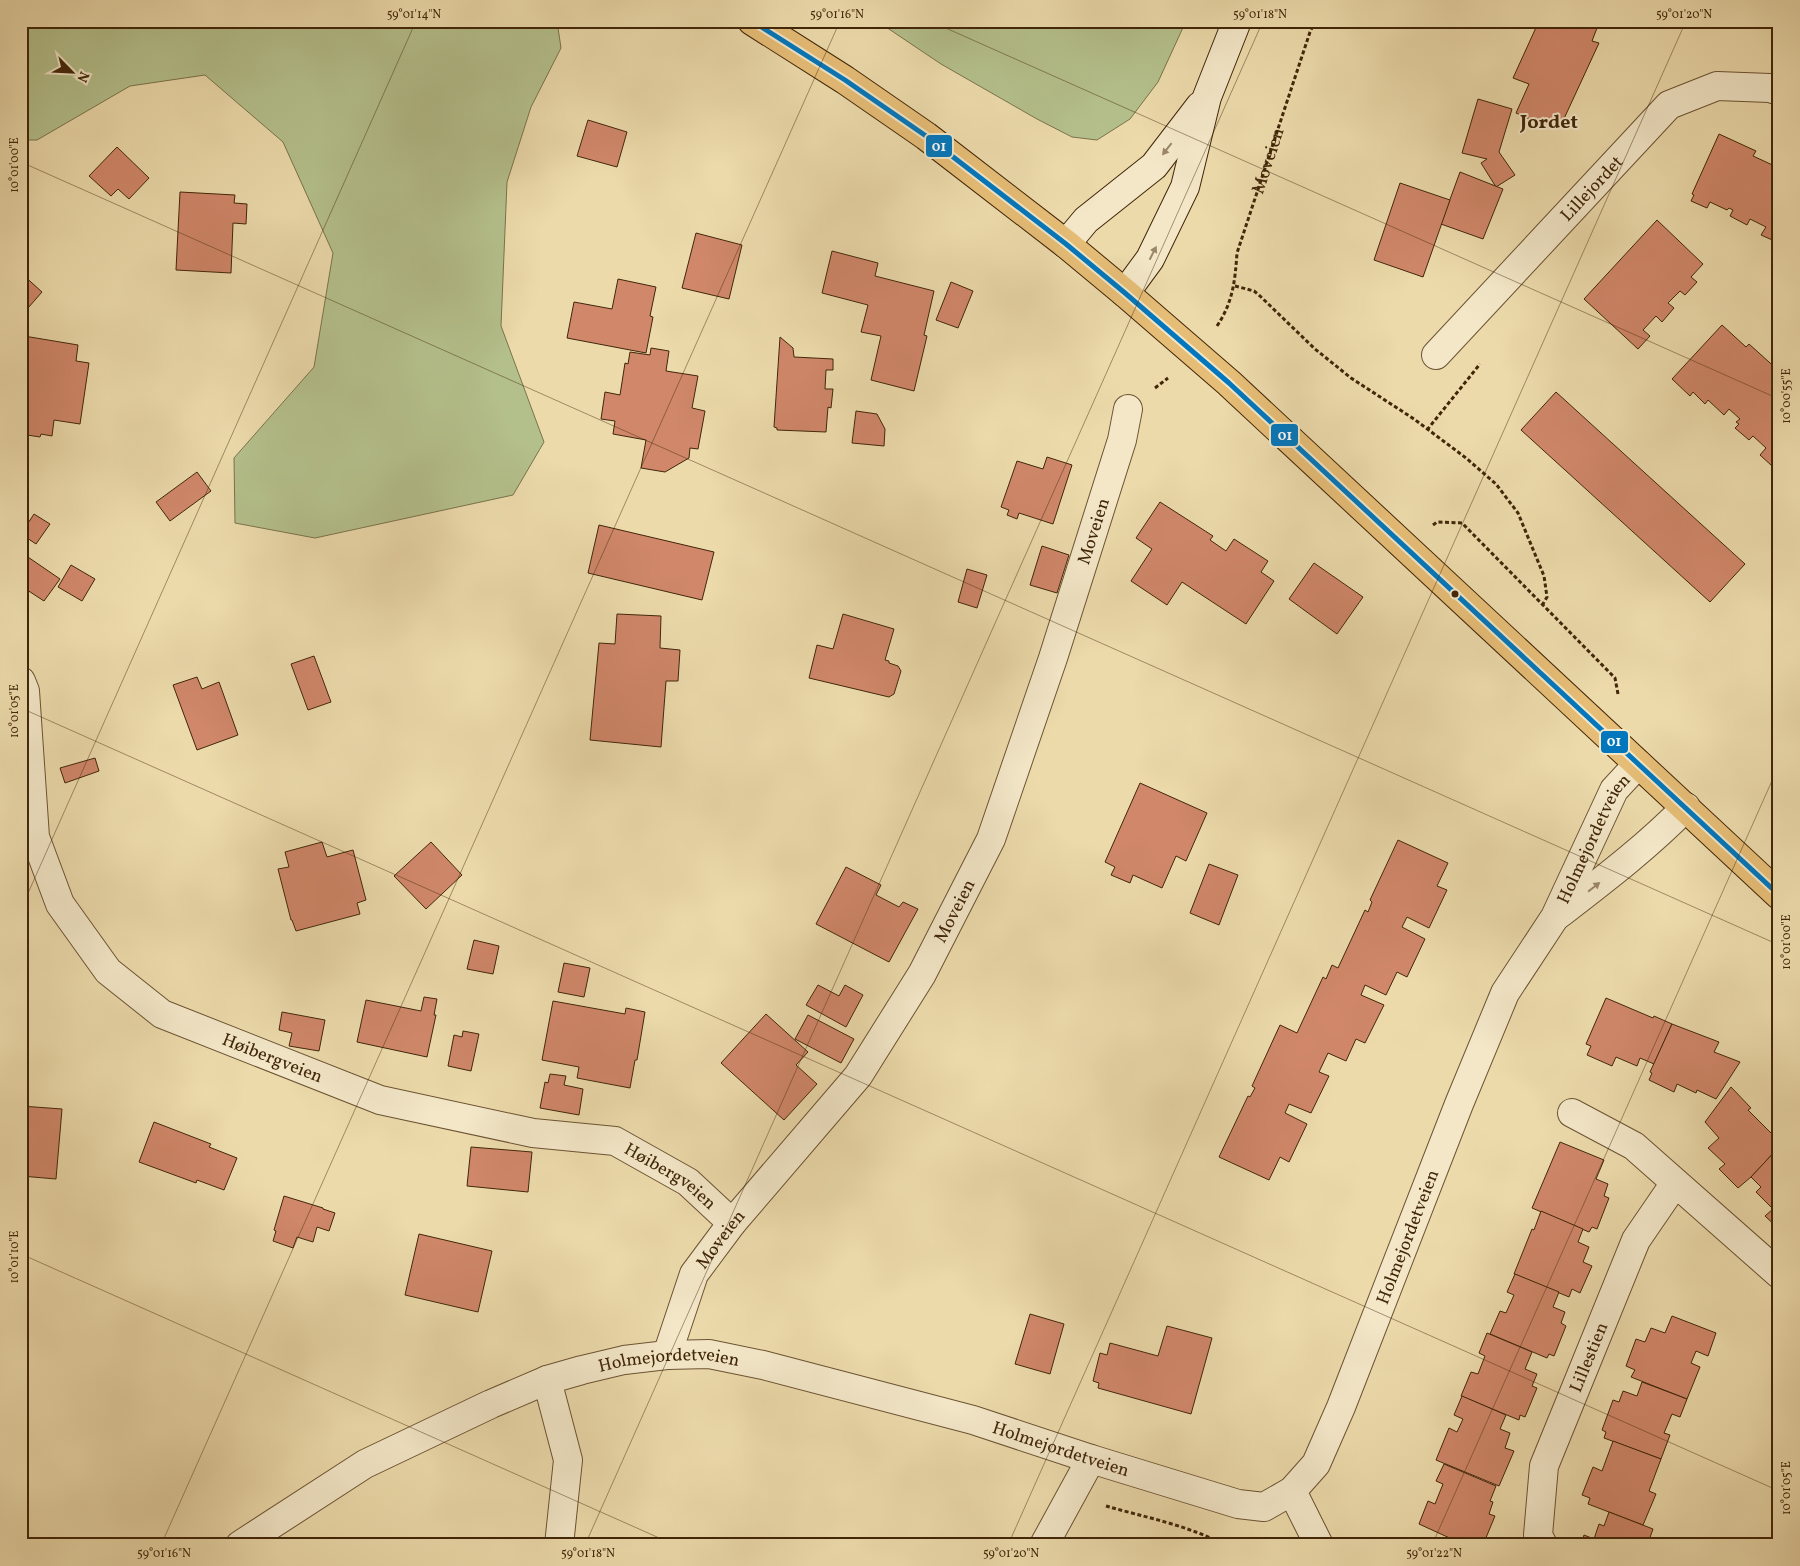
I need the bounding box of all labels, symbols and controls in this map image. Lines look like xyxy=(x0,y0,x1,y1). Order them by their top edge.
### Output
text: 59°01'14"N xyxy=(387,7,441,23)
text: 59°01'16"N xyxy=(810,7,864,23)
text: 59°01'18"N xyxy=(1233,7,1287,23)
text: 59°01'20"N xyxy=(1656,7,1712,23)
north arrow xyxy=(48,48,98,98)
text: N xyxy=(72,68,93,85)
district label: Jordet xyxy=(1519,109,1578,137)
street label: Moveien xyxy=(1246,124,1292,197)
line badge: 01 xyxy=(925,134,953,158)
text: 10°01'00"E xyxy=(7,137,23,193)
text: 01 xyxy=(932,138,946,157)
one-way arrow xyxy=(1161,142,1172,155)
street label: Lillejordet xyxy=(1555,151,1630,228)
one-way arrow xyxy=(1149,246,1157,260)
text: 10°00'55"E xyxy=(1779,368,1795,424)
line badge: 01 xyxy=(1270,423,1299,447)
text: 01 xyxy=(1278,427,1292,446)
street label: Moveien xyxy=(1072,495,1117,568)
unlabelled marker xyxy=(1450,589,1460,599)
text: 10°01'05"E xyxy=(7,684,23,738)
line badge: 01 xyxy=(1600,730,1629,754)
text: 01 xyxy=(1607,733,1621,752)
street label: Holmejordetveien xyxy=(1552,769,1637,908)
street label: Moveien xyxy=(929,875,982,948)
one-way arrow xyxy=(1587,882,1600,893)
text: 10°01'00"E xyxy=(1779,914,1795,970)
street label: Høibergveien xyxy=(218,1028,326,1090)
street label: Høibergveien xyxy=(619,1138,721,1216)
street label: Holmejordetveien xyxy=(1371,1166,1446,1308)
street label: Moveien xyxy=(691,1205,752,1275)
text: 10°01'10"E xyxy=(7,1230,23,1284)
street label: Lillestien xyxy=(1564,1319,1615,1396)
street label: Holmejordetveien xyxy=(596,1343,742,1380)
street label: Holmejordetveien xyxy=(989,1416,1132,1484)
text: 10°01'05"E xyxy=(1779,1461,1795,1515)
text: 59°01'16"N xyxy=(137,1546,191,1562)
text: 59°01'18"N xyxy=(561,1546,615,1562)
text: 59°01'20"N xyxy=(983,1546,1039,1562)
text: 59°01'22"N xyxy=(1406,1546,1462,1562)

